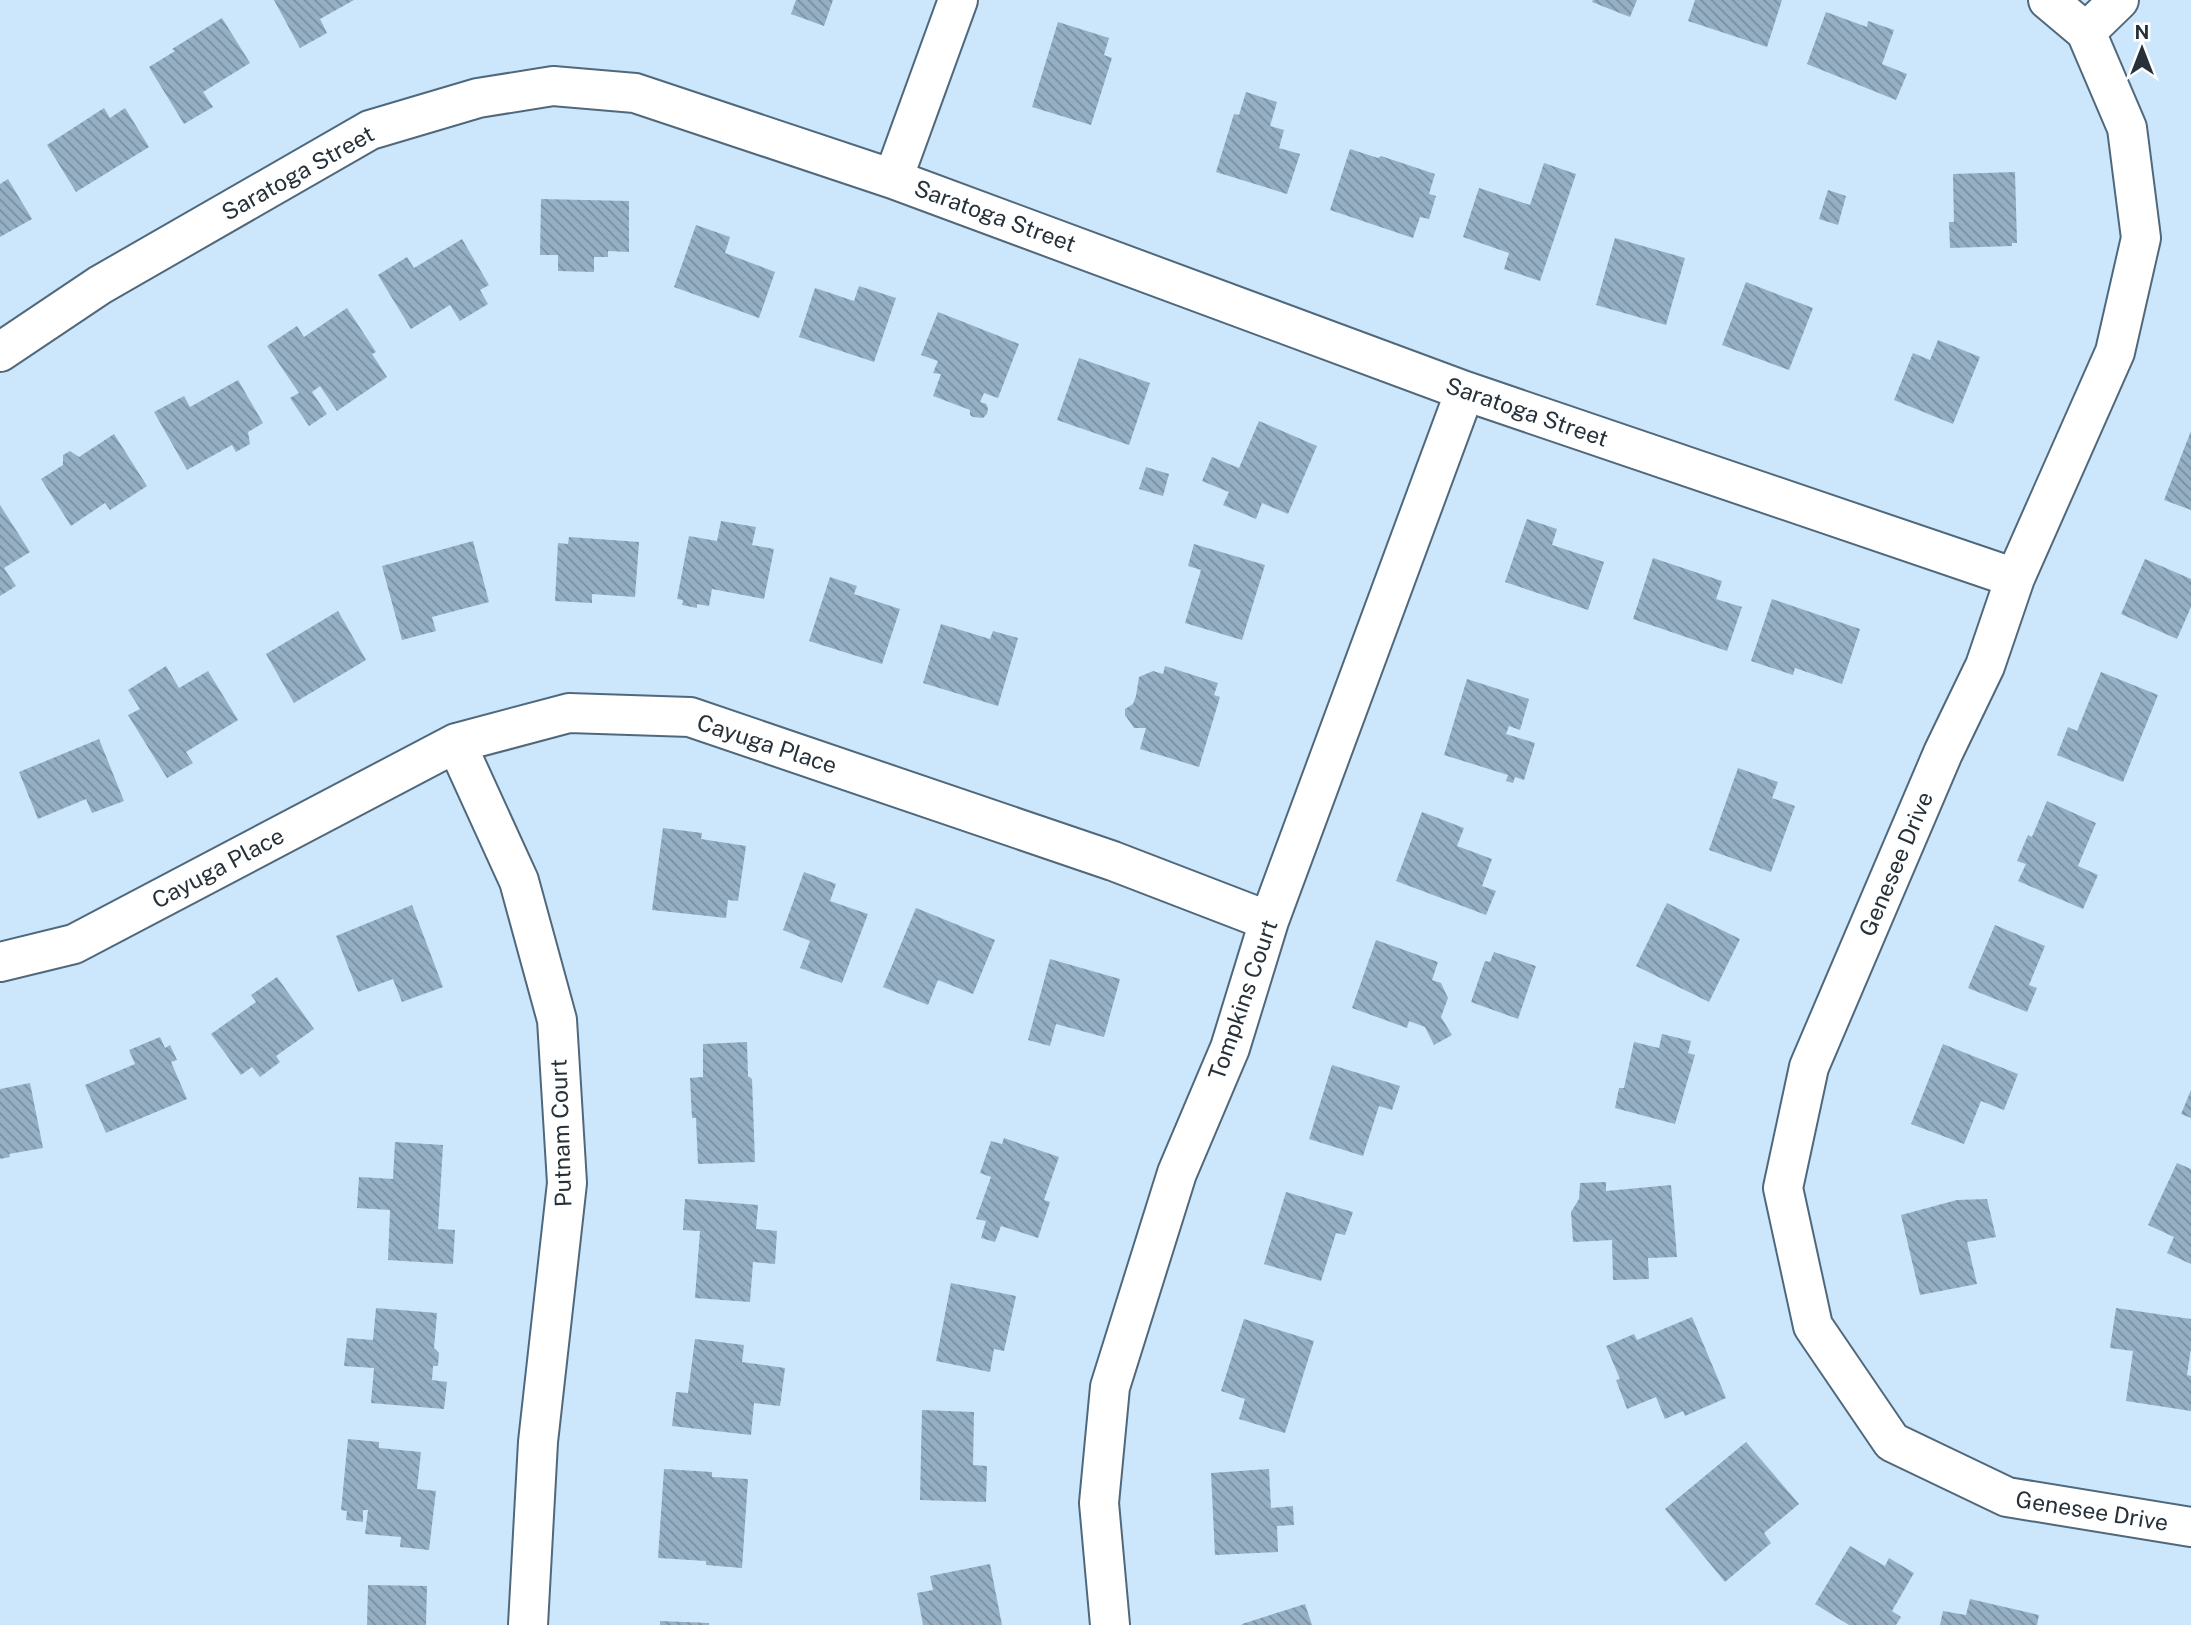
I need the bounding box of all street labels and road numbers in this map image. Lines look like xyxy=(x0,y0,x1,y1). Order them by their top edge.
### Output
street label: Saratoga Street xyxy=(217,120,379,226)
street label: Saratoga Street xyxy=(911,174,1080,257)
street label: Saratoga Street xyxy=(1442,371,1612,452)
street label: Cayuga Place xyxy=(694,708,841,779)
street label: Genesee Drive xyxy=(1853,788,1938,940)
street label: Cayuga Place xyxy=(147,821,288,914)
street label: Tompkins Court xyxy=(1202,916,1283,1083)
street label: Putnam Court xyxy=(544,1059,577,1208)
street label: Genesee Drive xyxy=(2014,1485,2170,1536)

